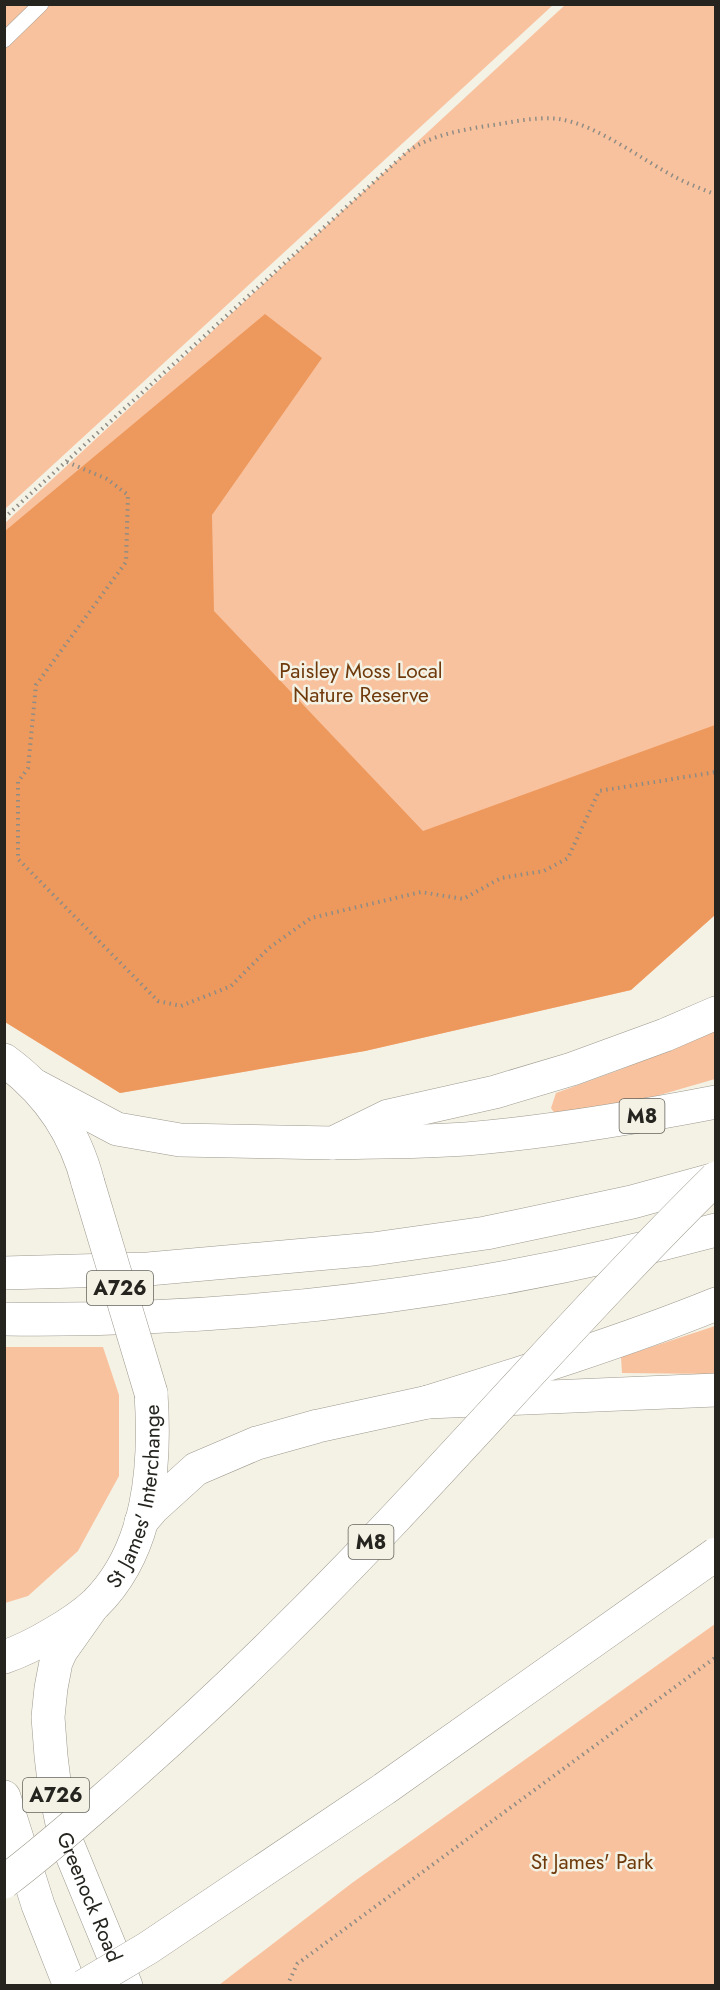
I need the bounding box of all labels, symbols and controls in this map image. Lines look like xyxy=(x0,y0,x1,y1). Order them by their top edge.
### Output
park label: Paisley Moss Local Nature Reserve xyxy=(279,656,443,710)
road number: M8 xyxy=(620,1099,664,1133)
road number: A726 xyxy=(87,1271,153,1305)
street label: St James' Interchange xyxy=(99,1404,167,1594)
road number: M8 xyxy=(348,1525,394,1559)
road number: A726 xyxy=(23,1778,89,1812)
street label: Greenock Road xyxy=(49,1827,129,1967)
park label: St James' Park xyxy=(531,1847,654,1877)

